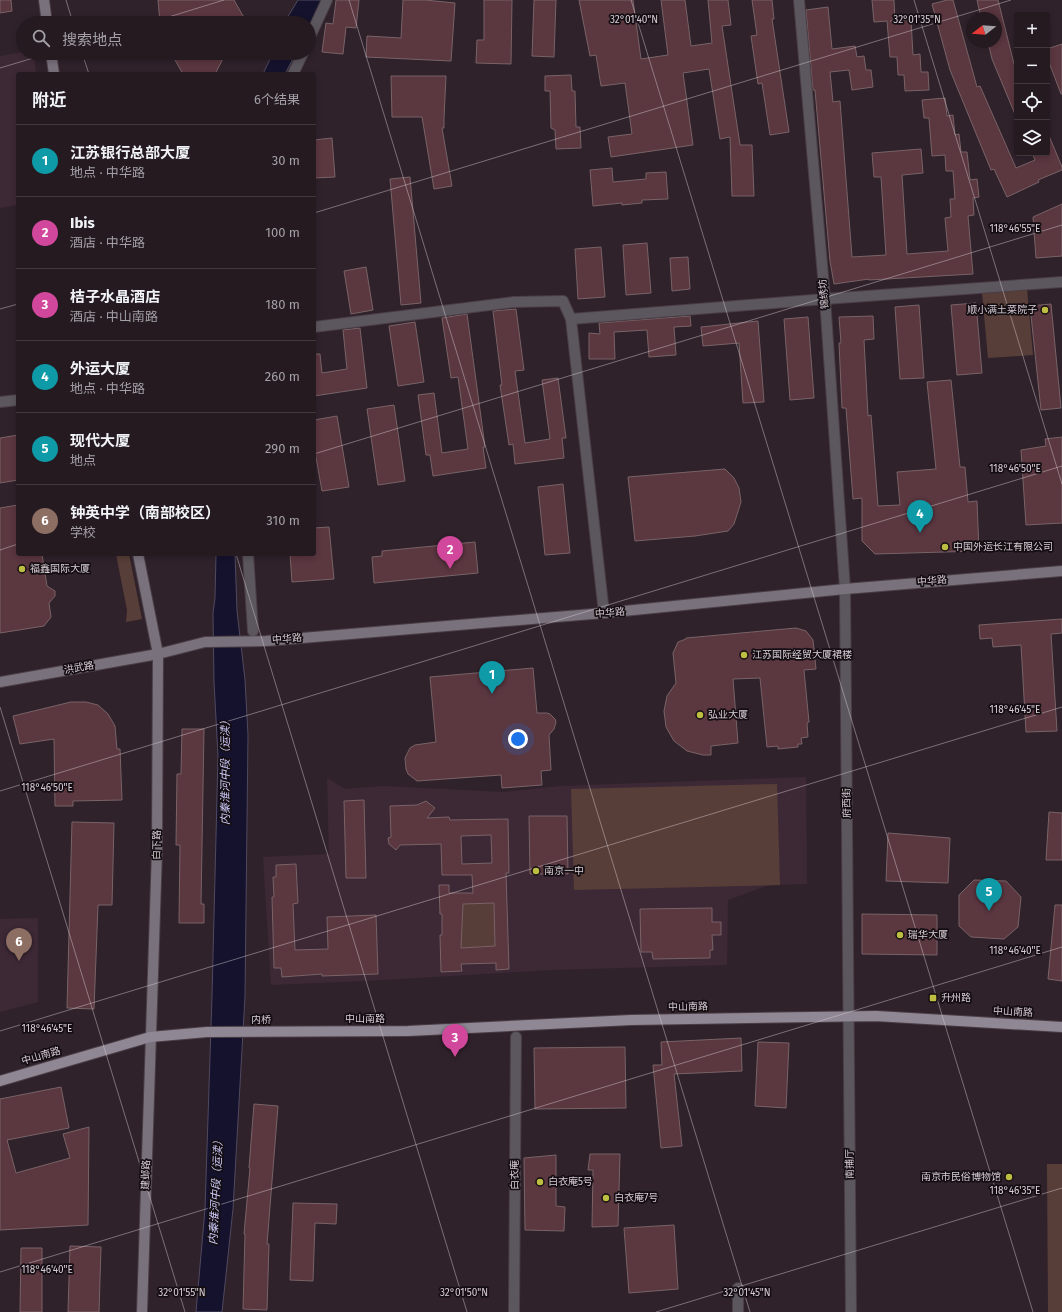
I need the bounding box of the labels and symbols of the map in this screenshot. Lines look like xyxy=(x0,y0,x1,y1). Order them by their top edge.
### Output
north arrow xyxy=(966,12,1002,48)
text: 32°01'40"N xyxy=(610,14,658,26)
text: 32°01'35"N xyxy=(893,14,941,26)
text: 118°46'55"E xyxy=(990,223,1040,235)
street label: 锦绣坊 xyxy=(817,279,831,309)
place label: 顺小满土菜院子 xyxy=(967,304,1037,316)
marker: 顺小满土菜院子 xyxy=(1040,305,1050,315)
text: 118°46'50"E xyxy=(989,463,1041,475)
pin: 4 xyxy=(907,500,933,533)
pin: 2 xyxy=(437,536,463,569)
place label: 中国外运长江有限公司 xyxy=(953,541,1053,553)
marker: 中国外运长江有限公司 xyxy=(940,542,950,552)
place label: 福鑫国际大厦 xyxy=(30,563,90,575)
marker: 福鑫国际大厦 xyxy=(17,564,27,574)
street label: 中华路 xyxy=(917,574,947,588)
street label: 中华路 xyxy=(595,606,625,620)
street label: 中华路 xyxy=(272,632,302,646)
place label: 江苏国际经贸大厦裙楼 xyxy=(752,649,852,661)
marker: 江苏国际经贸大厦裙楼 xyxy=(739,650,749,660)
street label: 洪武路 xyxy=(63,659,95,677)
pin: 1 xyxy=(479,661,505,694)
text: 118°46'45"E xyxy=(990,704,1040,716)
place label: 弘业大厦 xyxy=(708,709,748,721)
marker: 弘业大厦 xyxy=(695,710,705,720)
water label: 内秦淮河中段（运渎） xyxy=(219,715,232,825)
your location xyxy=(508,729,528,749)
text: 118°46'50"E xyxy=(21,782,73,794)
street label: 府西街 xyxy=(841,788,853,818)
street label: 白下路 xyxy=(151,830,163,860)
place label: 南京一中 xyxy=(544,865,584,877)
marker: 南京一中 xyxy=(531,866,541,876)
pin: 5 xyxy=(976,878,1002,911)
pin: 6 xyxy=(6,928,32,961)
place label: 瑞华大厦 xyxy=(908,929,948,941)
marker: 瑞华大厦 xyxy=(895,930,905,940)
text: 118°46'40"E xyxy=(989,945,1041,957)
place label: 升州路 xyxy=(941,992,971,1004)
marker: 升州路 xyxy=(928,993,938,1003)
street label: 中山南路 xyxy=(668,1001,708,1013)
street label: 中山南路 xyxy=(993,1005,1033,1019)
street label: 中山南路 xyxy=(345,1013,385,1025)
street label: 内桥 xyxy=(251,1014,271,1026)
text: 118°46'45"E xyxy=(22,1023,72,1035)
pin: 3 xyxy=(442,1024,468,1057)
street label: 中山南路 xyxy=(20,1045,62,1067)
water label: 内秦淮河中段（运渎） xyxy=(207,1135,225,1245)
street label: 南捕厅 xyxy=(844,1149,856,1179)
street label: 建邺路 xyxy=(139,1160,153,1190)
street label: 白衣庵 xyxy=(509,1160,521,1190)
place label: 南京市民俗博物馆 xyxy=(921,1171,1001,1183)
marker: 南京市民俗博物馆 xyxy=(1004,1172,1014,1182)
place label: 白衣庵5号 xyxy=(548,1176,593,1188)
marker: 白衣庵5号 xyxy=(535,1177,545,1187)
text: 118°46'35"E xyxy=(990,1185,1040,1197)
place label: 白衣庵7号 xyxy=(614,1192,658,1204)
marker: 白衣庵7号 xyxy=(601,1193,611,1203)
text: 118°46'40"E xyxy=(21,1264,73,1276)
text: 32°01'55"N xyxy=(158,1287,206,1299)
text: 32°01'50"N xyxy=(440,1287,488,1299)
text: 32°01'45"N xyxy=(723,1287,771,1299)

